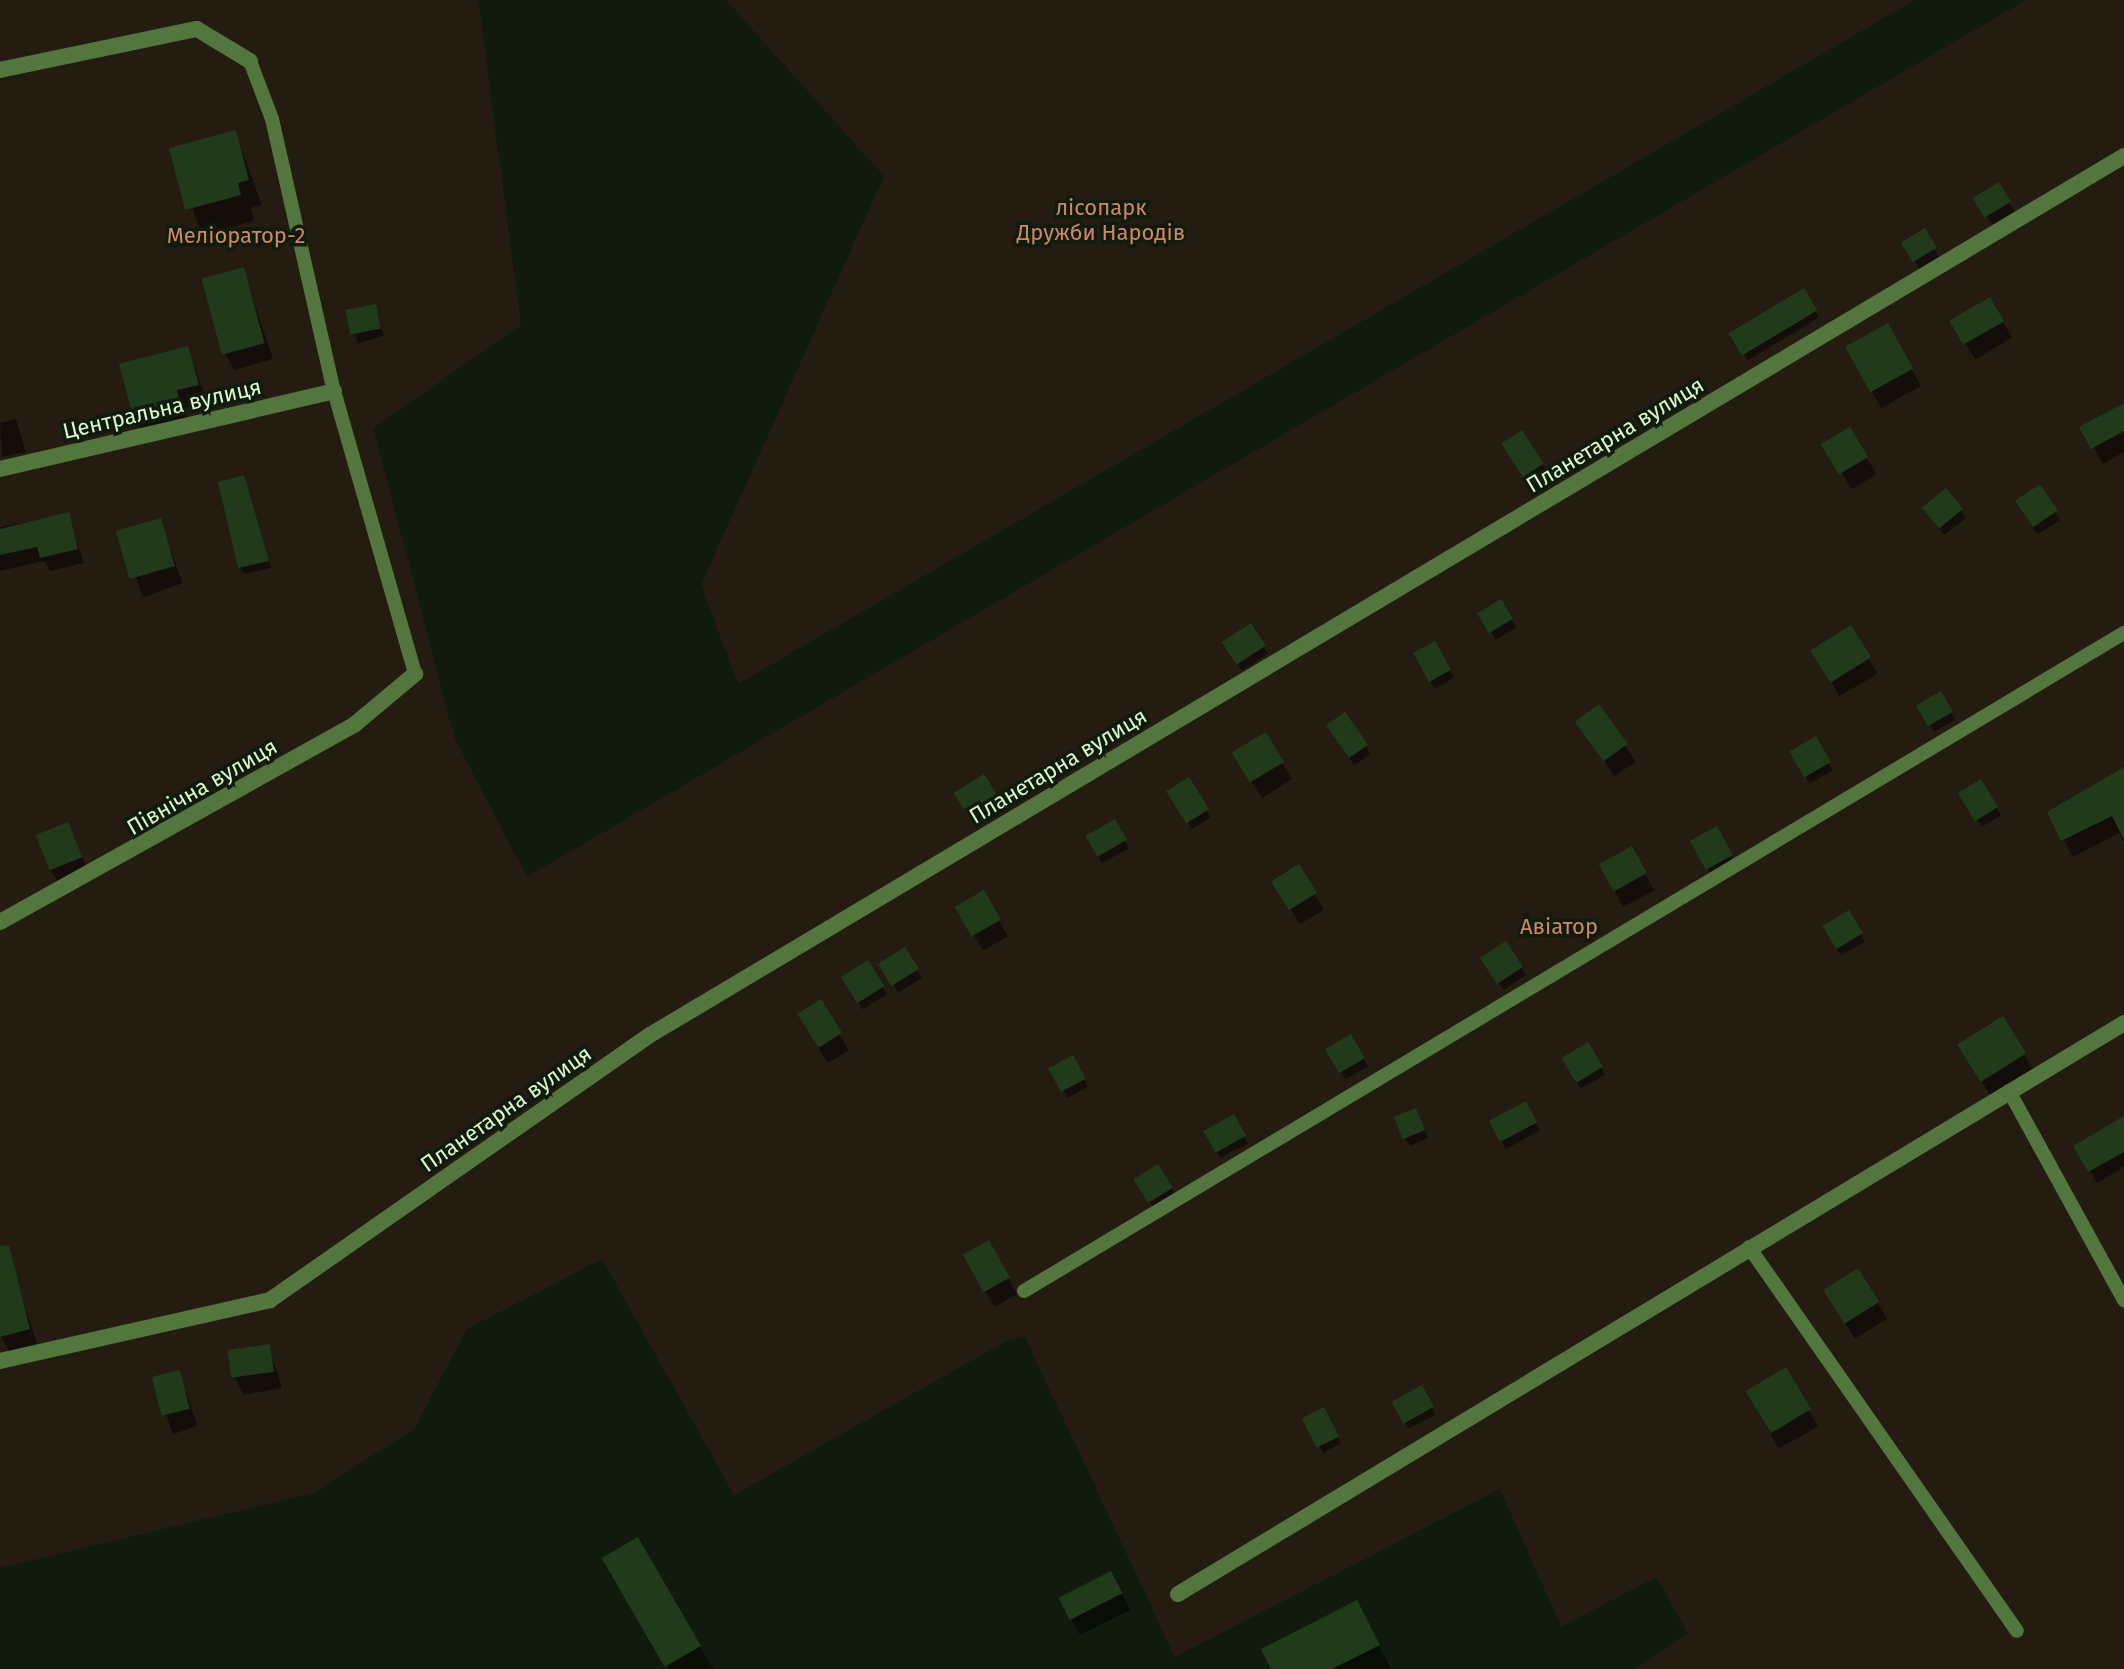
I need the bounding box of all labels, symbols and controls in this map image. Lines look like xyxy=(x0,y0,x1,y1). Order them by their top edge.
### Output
park label: лісопарк Дружби Народів xyxy=(1017,194,1185,246)
park label: Меліоратор-2 xyxy=(167,223,305,249)
street label: Планетарна вулиця xyxy=(1521,372,1709,498)
street label: Центральна вулиця xyxy=(60,373,264,445)
street label: Планетарна вулиця xyxy=(964,703,1152,829)
street label: Північна вулиця xyxy=(122,733,282,841)
park label: Авіатор xyxy=(1520,914,1598,940)
street label: Планетарна вулиця xyxy=(416,1040,596,1178)

